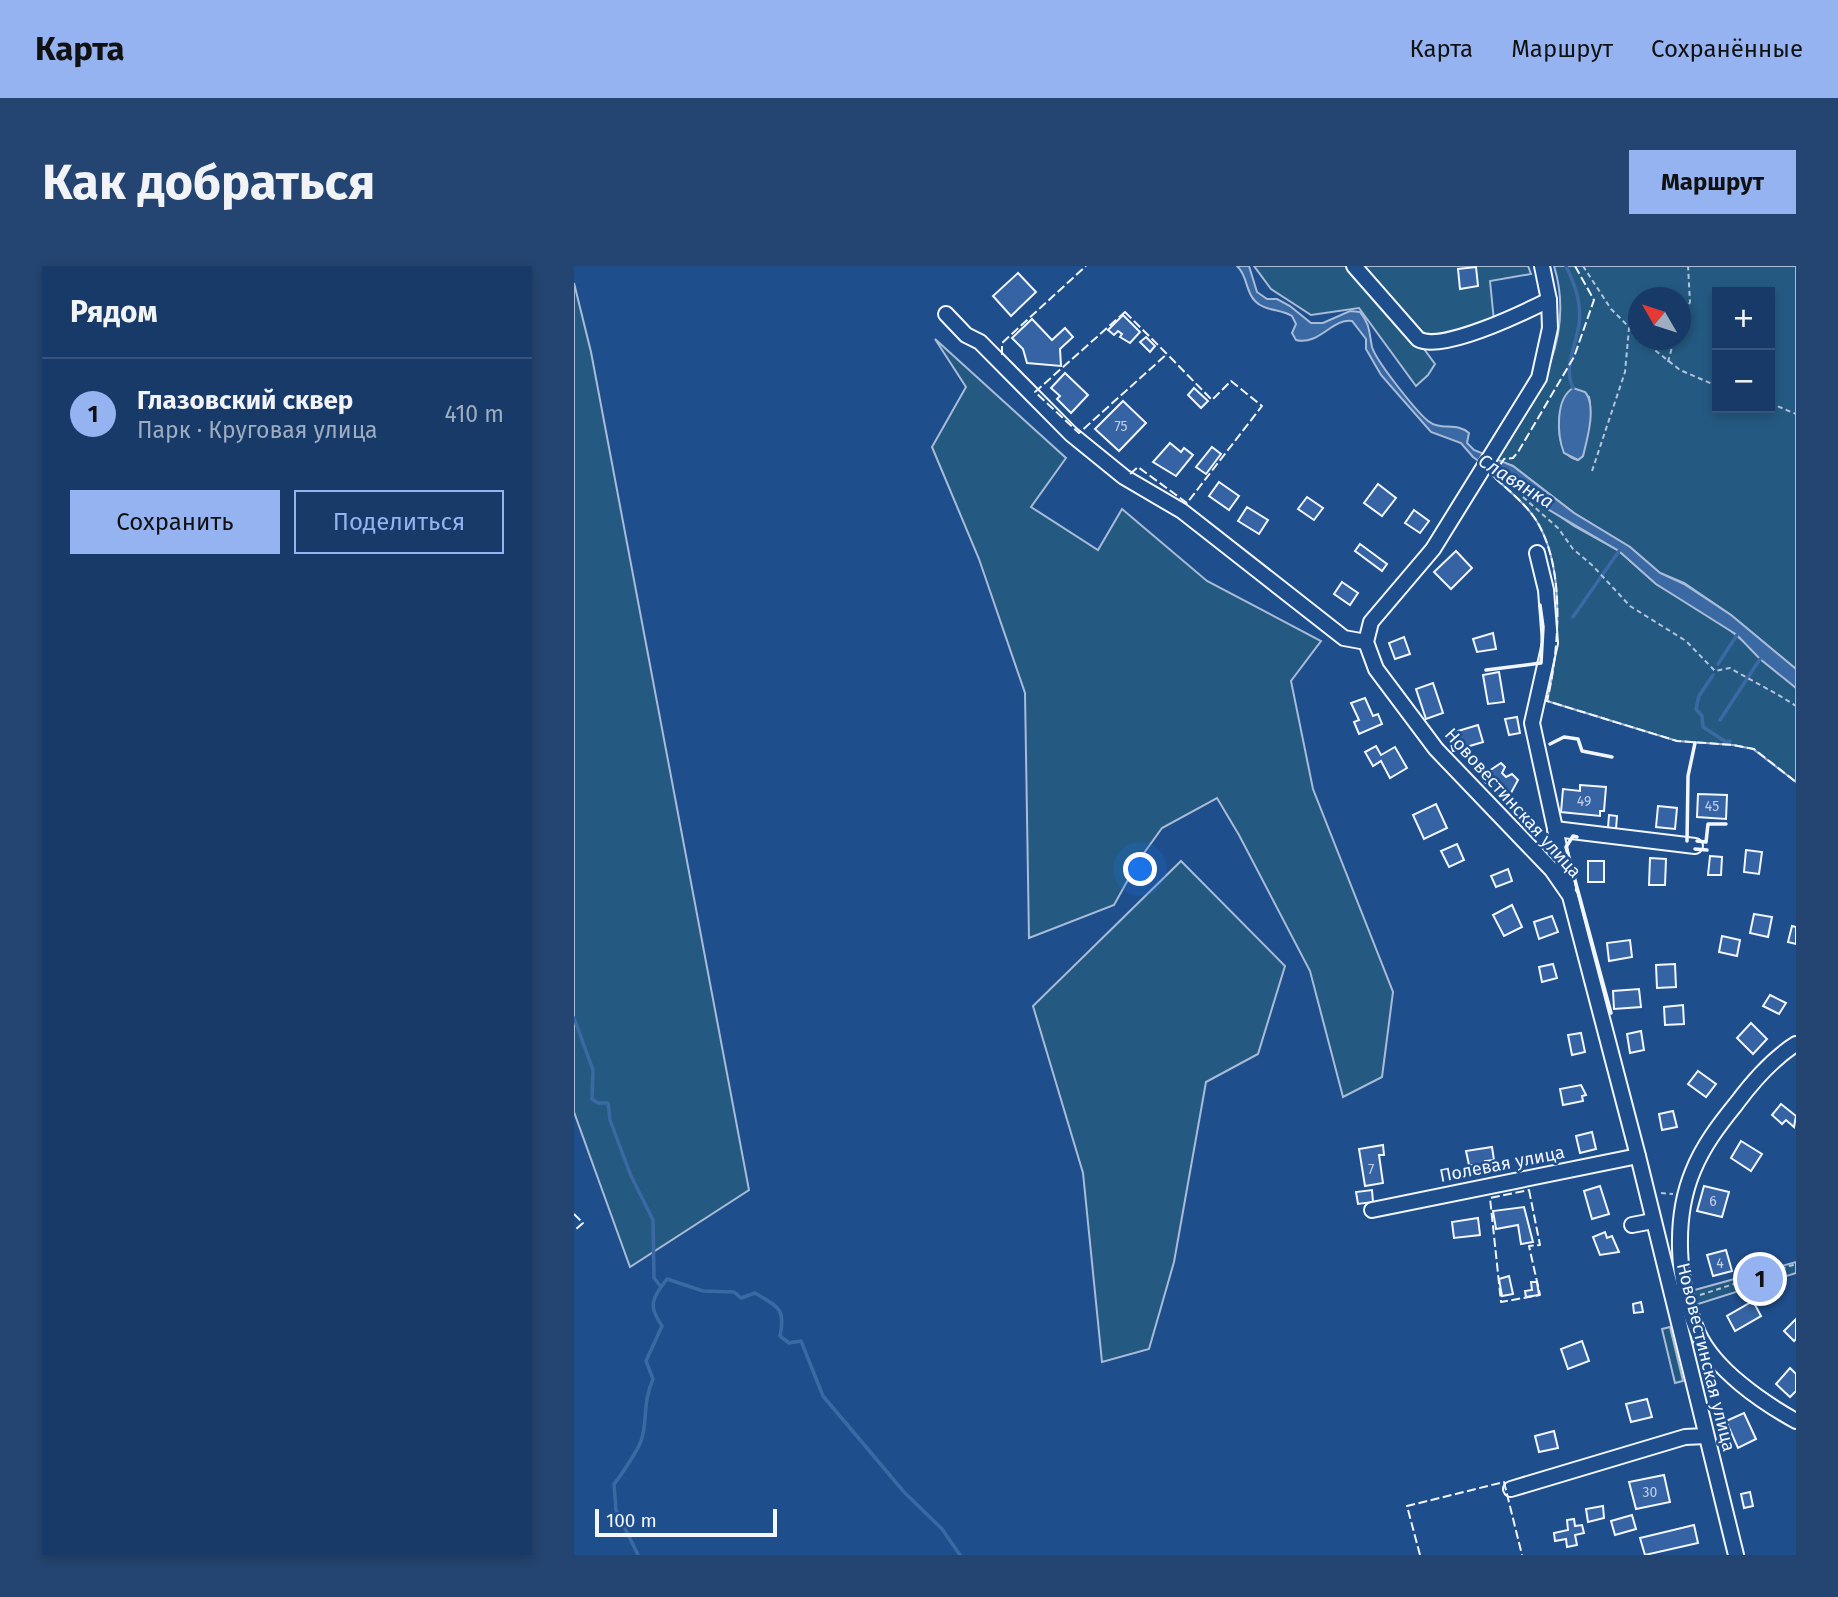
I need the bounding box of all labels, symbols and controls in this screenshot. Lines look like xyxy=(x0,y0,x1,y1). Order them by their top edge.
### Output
text: Карта xyxy=(35,29,125,69)
text: Карта xyxy=(1410,35,1473,63)
text: Маршрут xyxy=(1511,35,1613,63)
text: Сохранённые xyxy=(1651,35,1803,63)
button: Маршрут xyxy=(1629,150,1796,214)
text: Как добраться xyxy=(42,153,375,212)
north arrow xyxy=(1628,287,1691,350)
map controls xyxy=(1712,287,1775,413)
button: + xyxy=(1712,287,1775,350)
text: Рядом xyxy=(70,294,158,330)
button: − xyxy=(1712,350,1775,413)
text: Глазовский сквер xyxy=(137,385,353,416)
text: 1 xyxy=(88,400,98,428)
text: 410 m xyxy=(444,400,504,428)
text: Парк · Круговая улица xyxy=(137,416,378,444)
house number: 75 xyxy=(1114,418,1128,435)
water label: Славянка xyxy=(1474,449,1558,513)
button: Сохранить xyxy=(70,490,280,554)
button: Поделиться xyxy=(294,490,504,554)
street label: Нововестинская улица xyxy=(1440,724,1586,882)
house number: 49 xyxy=(1577,793,1591,810)
house number: 45 xyxy=(1705,798,1719,815)
your location xyxy=(1123,852,1157,886)
street label: Полевая улица xyxy=(1437,1141,1567,1187)
house number: 7 xyxy=(1368,1161,1374,1178)
house number: 6 xyxy=(1709,1193,1717,1210)
pin: 1 xyxy=(1737,1253,1783,1305)
house number: 4 xyxy=(1716,1255,1724,1272)
street label: Нововестинская улица xyxy=(1672,1260,1740,1454)
house number: 30 xyxy=(1643,1484,1658,1501)
scale bar xyxy=(595,1506,777,1538)
text: 100 m xyxy=(606,1509,657,1532)

